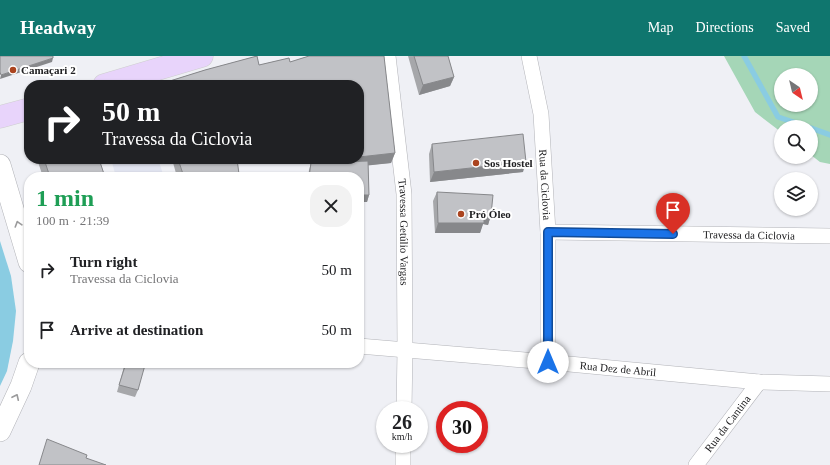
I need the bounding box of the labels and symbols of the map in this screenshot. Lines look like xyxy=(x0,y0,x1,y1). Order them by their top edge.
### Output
place label: Camaçari 2 xyxy=(21,64,76,76)
marker: Camaçari 2 xyxy=(8,65,18,75)
north arrow xyxy=(774,68,818,112)
street label: Rua da Ciclovia xyxy=(537,149,553,221)
place label: Sos Hostel xyxy=(484,157,533,169)
marker: Sos Hostel xyxy=(471,158,481,168)
street label: Travessa Getúlio Vargas xyxy=(396,178,411,286)
pin xyxy=(656,193,690,234)
place label: Pró Óleo xyxy=(469,208,511,220)
marker: Pró Óleo xyxy=(456,209,466,219)
one-way arrow xyxy=(14,221,23,228)
street label: Travessa da Ciclovia xyxy=(703,228,795,242)
position arrow xyxy=(527,341,569,383)
street label: Rua Dez de Abril xyxy=(579,359,657,378)
street label: Rua da Cantina xyxy=(702,393,753,454)
one-way arrow xyxy=(11,394,19,402)
speed limit sign: 30 xyxy=(436,401,488,453)

